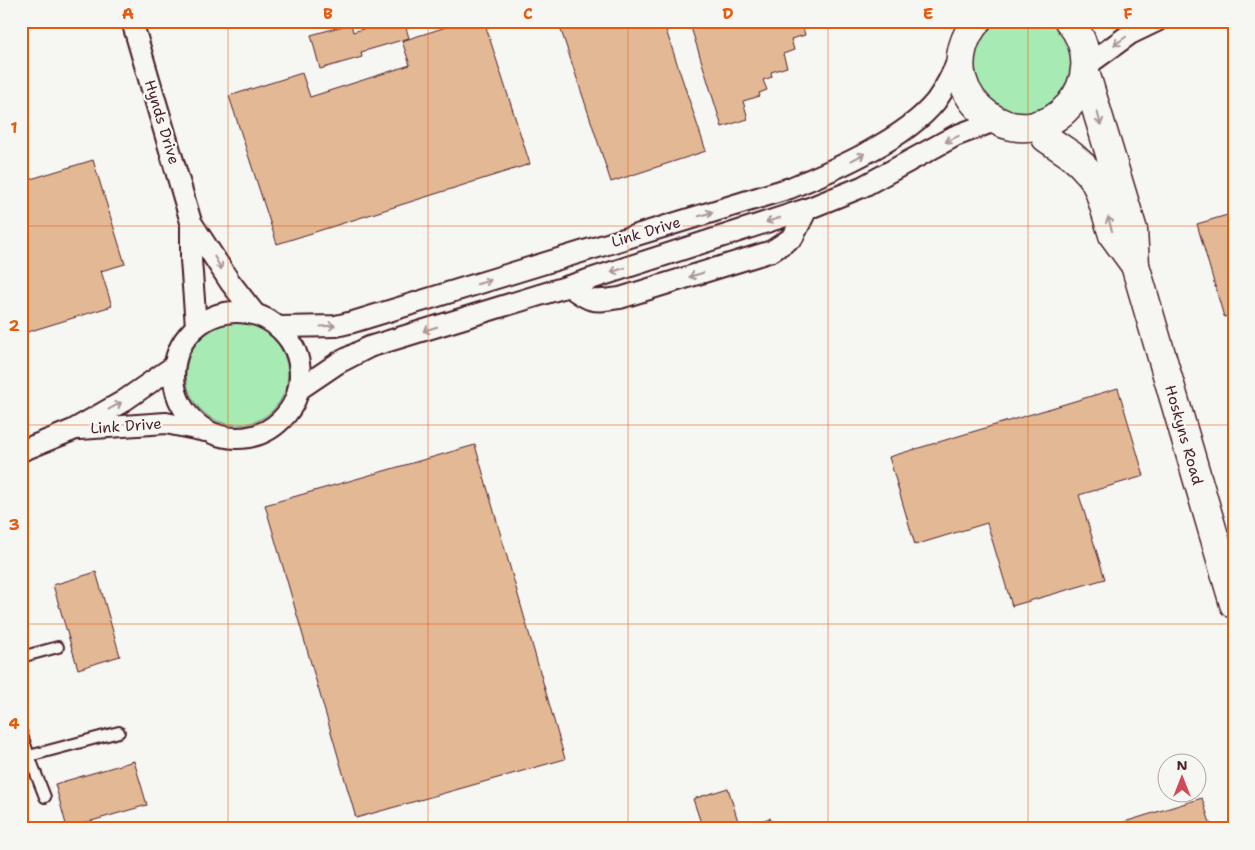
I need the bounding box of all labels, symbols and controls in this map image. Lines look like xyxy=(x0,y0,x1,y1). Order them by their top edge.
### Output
text: A xyxy=(122,3,134,24)
text: B xyxy=(323,3,333,24)
text: C xyxy=(523,3,533,24)
text: D xyxy=(722,3,734,24)
text: E xyxy=(923,3,933,24)
text: F xyxy=(1123,3,1133,24)
one-way arrow xyxy=(1113,36,1127,46)
street label: Hynds Drive xyxy=(140,77,184,167)
one-way arrow xyxy=(1095,110,1105,126)
text: 1 xyxy=(10,117,18,138)
one-way arrow xyxy=(945,134,960,144)
one-way arrow xyxy=(850,152,865,161)
one-way arrow xyxy=(698,208,714,218)
street label: Link Drive xyxy=(609,212,683,252)
one-way arrow xyxy=(765,216,781,226)
one-way arrow xyxy=(1104,217,1114,233)
one-way arrow xyxy=(213,255,223,270)
one-way arrow xyxy=(611,266,627,276)
one-way arrow xyxy=(688,271,704,280)
one-way arrow xyxy=(475,277,491,286)
text: 2 xyxy=(8,315,20,336)
one-way arrow xyxy=(319,321,335,331)
one-way arrow xyxy=(422,324,438,334)
street label: Hoskyns Road xyxy=(1160,383,1208,488)
one-way arrow xyxy=(108,401,123,411)
street label: Link Drive xyxy=(90,414,162,438)
text: 3 xyxy=(8,514,20,535)
text: 4 xyxy=(8,713,20,734)
north arrow xyxy=(1158,752,1208,802)
text: N xyxy=(1176,756,1188,774)

